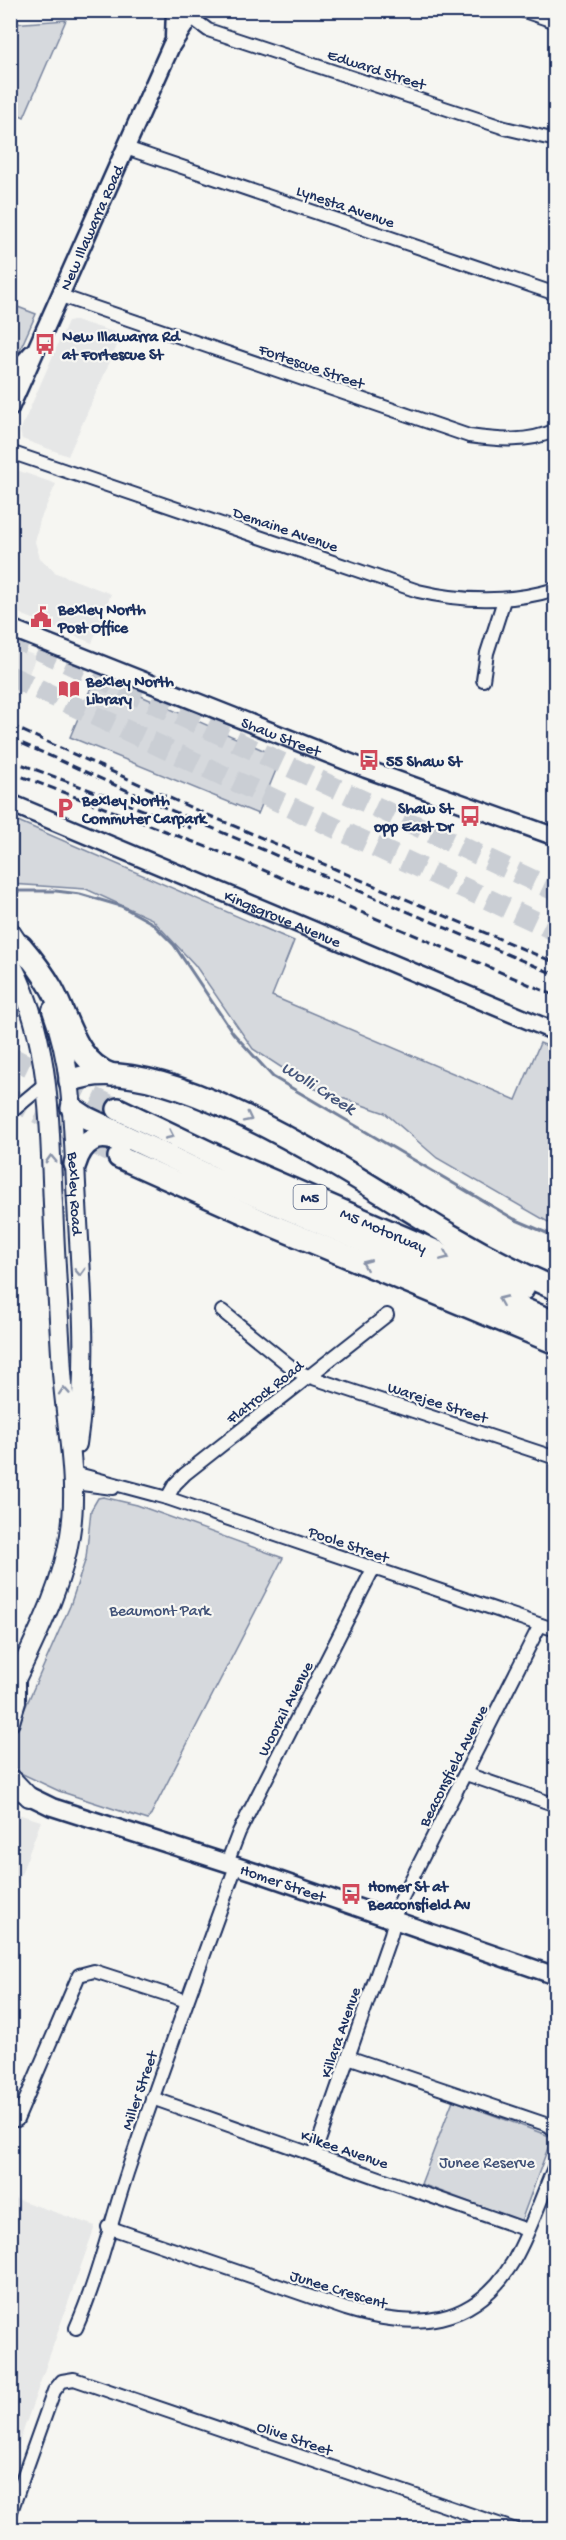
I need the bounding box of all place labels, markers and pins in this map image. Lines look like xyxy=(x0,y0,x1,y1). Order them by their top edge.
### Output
place label: New Illawarra Rd at Fortescue St xyxy=(61,329,181,366)
bus stop icon: New Illawarra Rd at Fortescue St xyxy=(33,332,57,356)
place label: Bexley North Post Office xyxy=(57,602,146,639)
public building icon: Bexley North Post Office xyxy=(29,605,53,629)
place label: Bexley North Library xyxy=(85,674,174,711)
library icon: Bexley North Library xyxy=(57,677,81,701)
bus stop icon: 55 Shaw St xyxy=(357,748,381,772)
place label: 55 Shaw St xyxy=(386,754,463,773)
place label: Bexley North Commuter Carpark xyxy=(81,793,208,830)
parking icon: Bexley North Commuter Carpark xyxy=(53,796,77,820)
place label: Shaw St opp East Dr xyxy=(373,801,455,838)
bus stop icon: Shaw St opp East Dr xyxy=(458,804,482,828)
place label: Homer St at Beaconsfield Av xyxy=(367,1879,470,1916)
bus stop icon: Homer St at Beaconsfield Av xyxy=(339,1882,363,1906)

